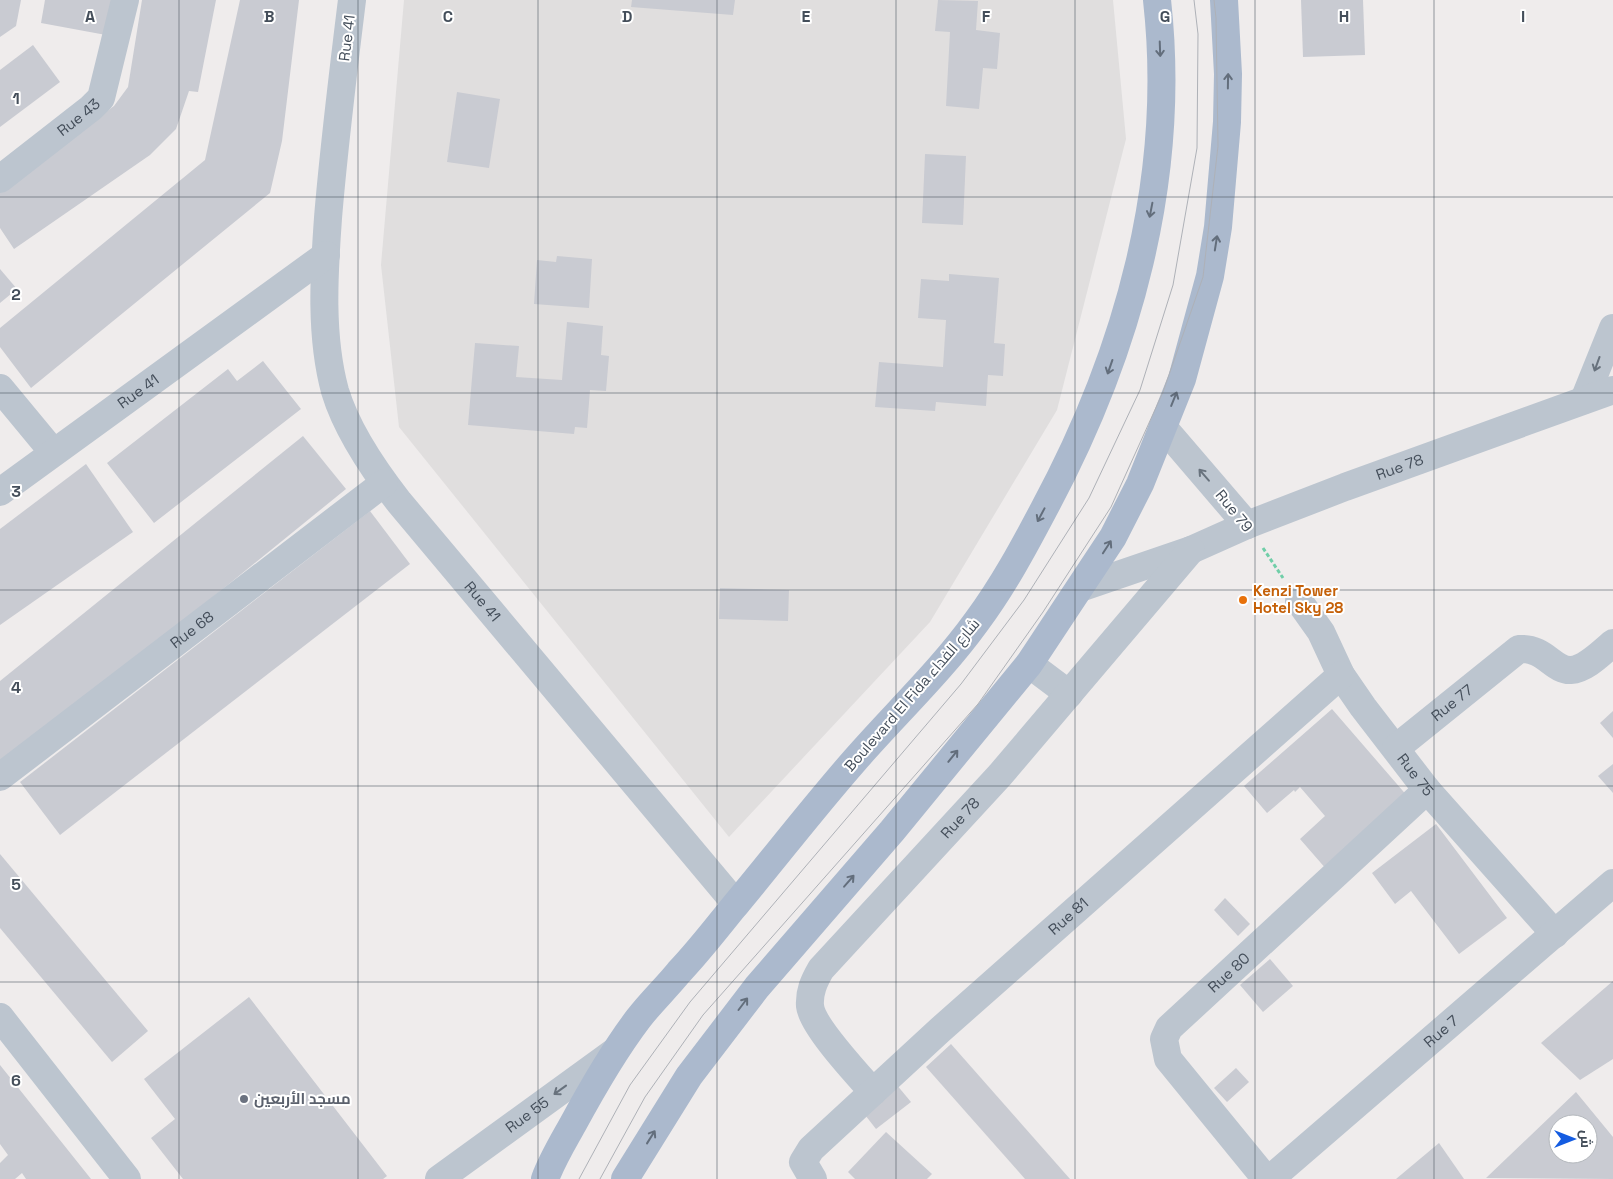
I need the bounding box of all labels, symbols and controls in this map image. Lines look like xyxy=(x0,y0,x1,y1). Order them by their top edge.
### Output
text: A xyxy=(85,6,95,27)
text: B xyxy=(264,6,274,27)
text: C xyxy=(443,6,453,27)
text: D xyxy=(622,6,632,27)
text: E xyxy=(802,6,811,27)
text: F xyxy=(982,6,991,27)
text: G xyxy=(1160,6,1170,27)
text: H xyxy=(1339,6,1349,27)
text: I xyxy=(1521,6,1525,27)
street label: Rue 41 xyxy=(334,14,359,62)
one-way arrow xyxy=(1155,40,1165,56)
one-way arrow xyxy=(1223,73,1233,90)
text: 1 xyxy=(12,88,20,109)
street label: Rue 43 xyxy=(53,94,104,140)
one-way arrow xyxy=(1145,202,1155,218)
one-way arrow xyxy=(1211,235,1221,251)
text: 2 xyxy=(11,284,21,305)
one-way arrow xyxy=(1592,355,1601,371)
one-way arrow xyxy=(1104,359,1114,375)
street label: Rue 41 xyxy=(114,370,162,412)
one-way arrow xyxy=(1169,392,1179,407)
street label: Rue 78 xyxy=(1373,449,1426,484)
one-way arrow xyxy=(1198,468,1209,481)
text: 3 xyxy=(11,481,21,502)
street label: Rue 79 xyxy=(1212,486,1257,536)
one-way arrow xyxy=(1036,507,1046,521)
one-way arrow xyxy=(1102,540,1112,554)
street label: Rue 41 xyxy=(461,577,505,625)
place label: Kenzi Tower Hotel Sky 28 xyxy=(1253,581,1343,617)
marker: Kenzi Tower Hotel Sky 28 xyxy=(1237,594,1249,606)
street label: Rue 68 xyxy=(166,607,217,652)
street label: Boulevard El Fida شارع الفداء xyxy=(840,614,985,776)
text: 4 xyxy=(11,677,21,698)
street label: Rue 77 xyxy=(1427,680,1477,725)
street label: Rue 75 xyxy=(1393,749,1438,800)
one-way arrow xyxy=(948,750,959,763)
street label: Rue 78 xyxy=(936,793,984,842)
text: 5 xyxy=(11,874,21,895)
one-way arrow xyxy=(843,874,855,887)
street label: Rue 81 xyxy=(1044,893,1092,939)
street label: Rue 80 xyxy=(1204,948,1254,996)
one-way arrow xyxy=(738,998,749,1011)
street label: Rue 7 xyxy=(1419,1011,1462,1051)
text: 6 xyxy=(11,1070,21,1091)
one-way arrow xyxy=(554,1085,568,1095)
place label: مسجد الأربعين xyxy=(254,1089,351,1108)
street label: Rue 55 xyxy=(501,1092,552,1137)
marker: مسجد الأربعين xyxy=(238,1093,250,1105)
north arrow xyxy=(1548,1114,1598,1164)
text: ش xyxy=(1577,1130,1595,1148)
one-way arrow xyxy=(646,1131,656,1145)

